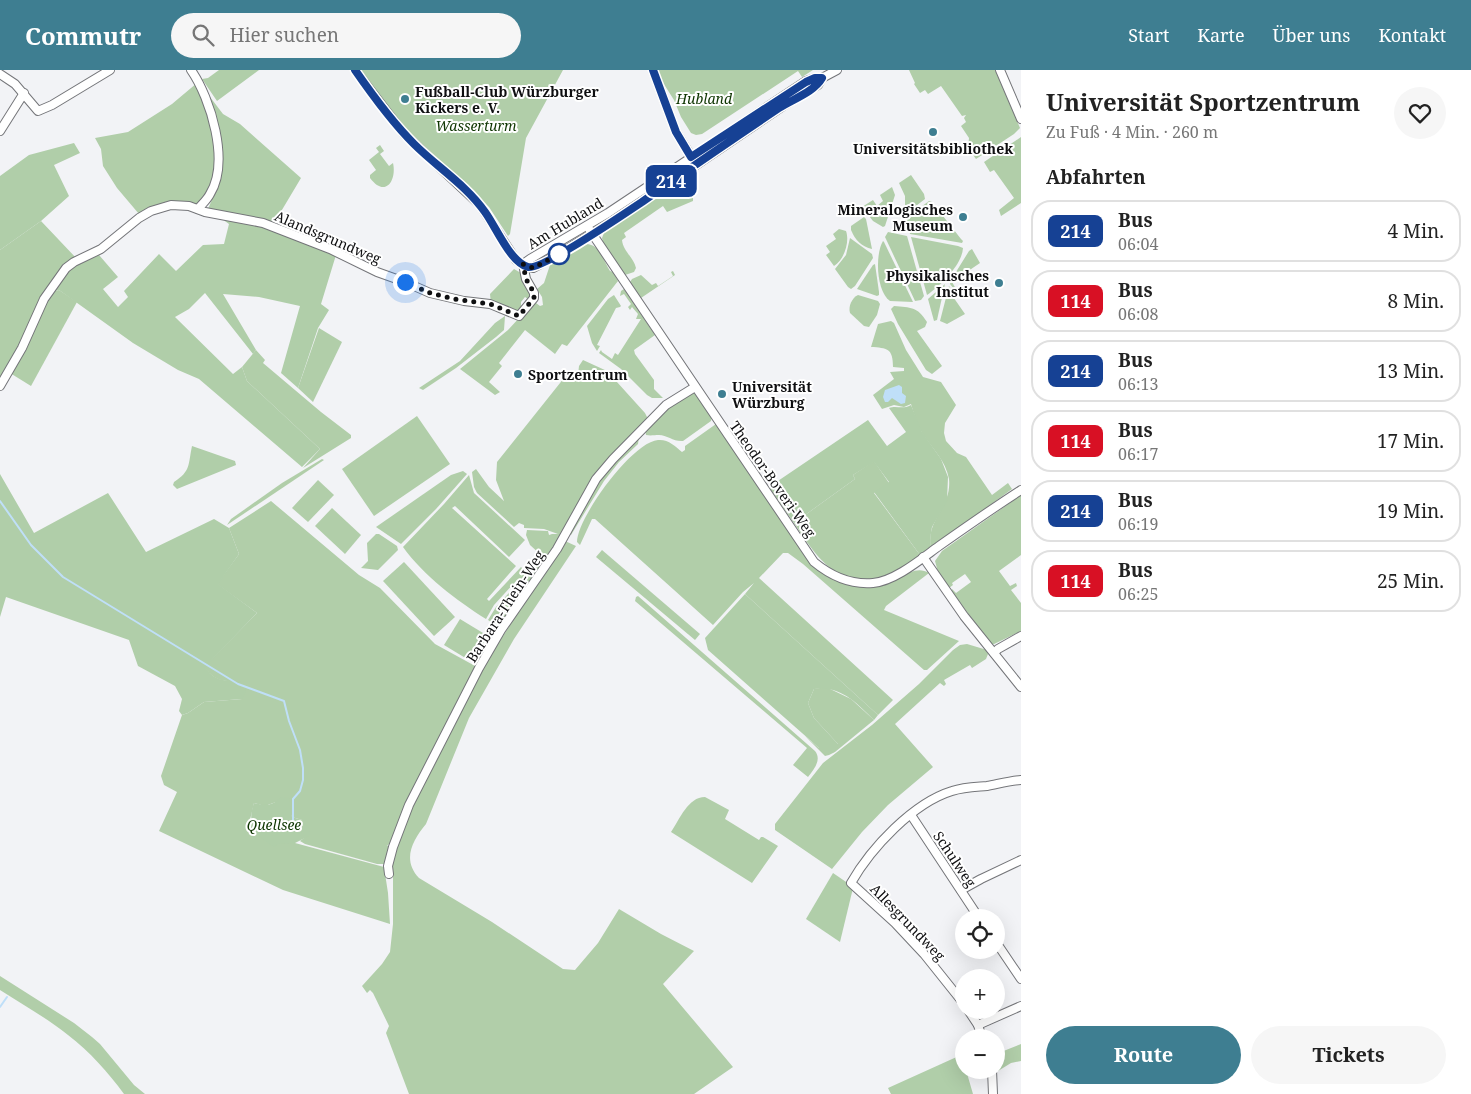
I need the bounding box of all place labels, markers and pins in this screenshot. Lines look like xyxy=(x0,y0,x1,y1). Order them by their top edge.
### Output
place label: Fußball-Club Würzburger Kickers e. V. xyxy=(415,82,600,117)
marker: Fußball-Club Würzburger Kickers e. V. xyxy=(399,93,411,105)
marker: Universitätsbibliothek xyxy=(927,126,939,138)
place label: Universitätsbibliothek xyxy=(853,139,1013,158)
place label: Mineralogisches Museum xyxy=(837,200,953,235)
marker: Mineralogisches Museum xyxy=(957,211,969,223)
unlabelled marker xyxy=(548,243,570,265)
place label: Physikalisches Institut xyxy=(886,266,989,301)
marker: Physikalisches Institut xyxy=(993,277,1005,289)
place label: Sportzentrum xyxy=(528,365,628,384)
marker: Sportzentrum xyxy=(512,368,524,380)
place label: Universität Würzburg xyxy=(732,377,812,412)
marker: Universität Würzburg xyxy=(716,388,728,400)

